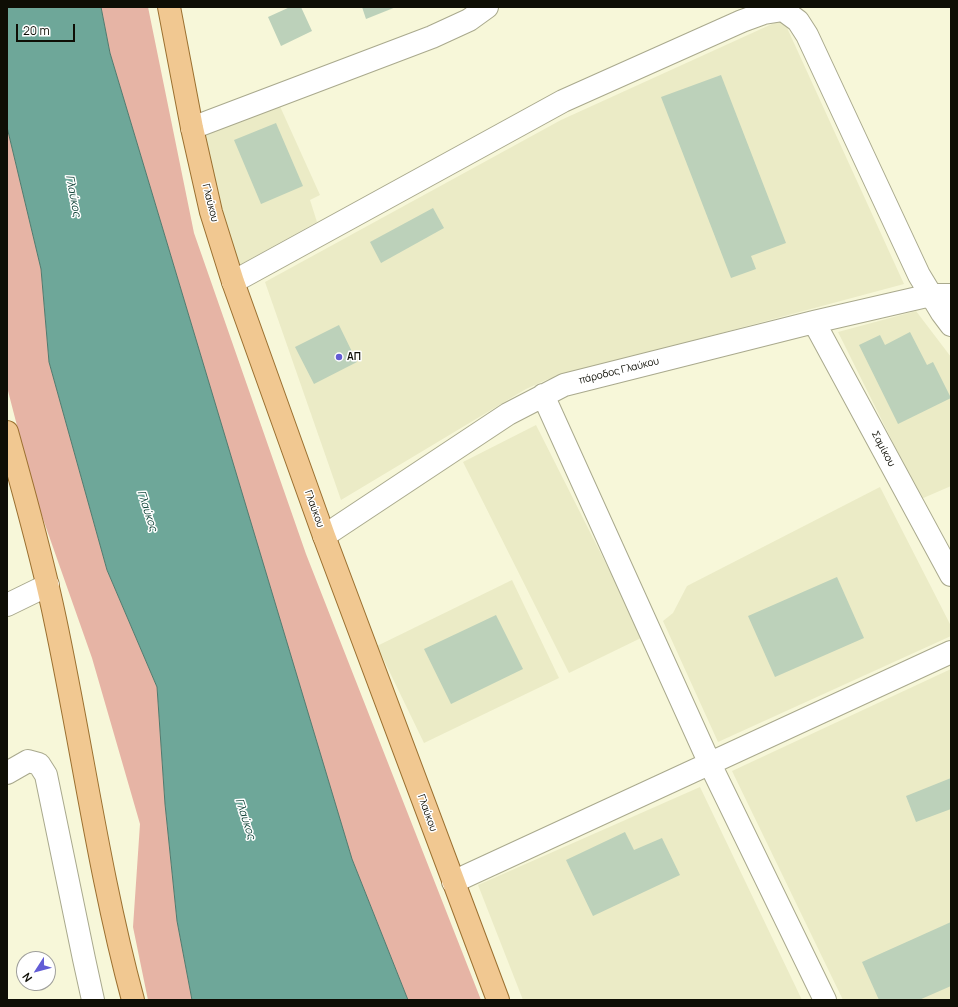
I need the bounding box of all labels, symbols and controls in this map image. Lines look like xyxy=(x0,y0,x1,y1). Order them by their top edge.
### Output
scale bar xyxy=(18,16,77,42)
text: 20 m xyxy=(23,22,50,39)
water label: Γλαύκος xyxy=(62,174,84,218)
street label: Γλαύκου xyxy=(199,183,221,223)
place label: ΑΠ xyxy=(347,351,361,363)
marker: ΑΠ xyxy=(334,352,344,362)
street label: πάροδος Γλαύκου xyxy=(578,355,660,387)
street label: Σαμίκου xyxy=(869,429,897,469)
water label: Γλαύκος xyxy=(134,489,160,533)
street label: Γλαύκου xyxy=(302,489,326,529)
street label: Γλαύκου xyxy=(415,793,439,833)
water label: Γλαύκος xyxy=(232,797,258,841)
north arrow xyxy=(16,951,56,991)
text: N xyxy=(18,970,35,985)

